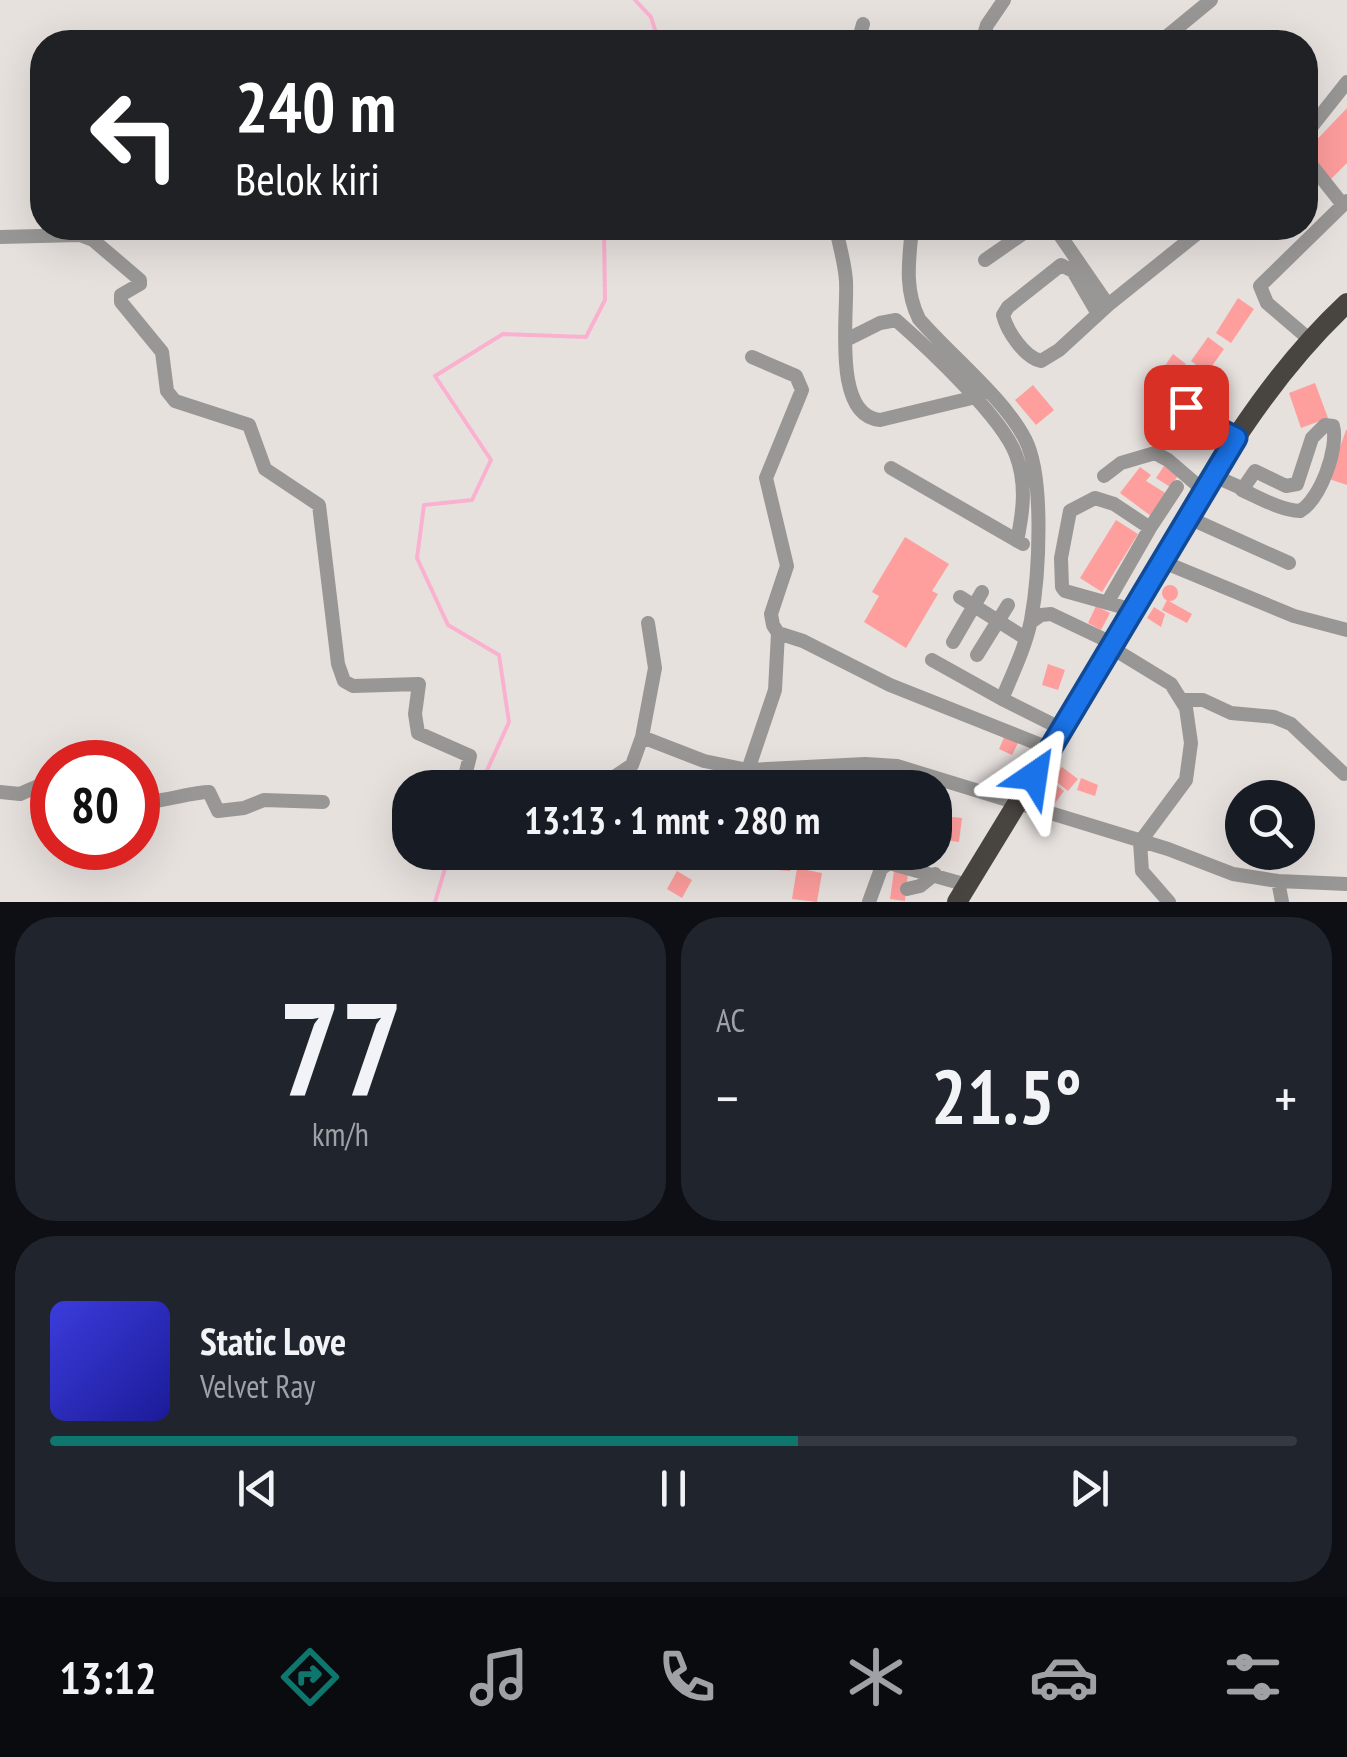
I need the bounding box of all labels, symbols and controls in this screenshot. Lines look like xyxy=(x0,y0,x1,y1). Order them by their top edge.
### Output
text: 240 m xyxy=(235,61,396,151)
icon: left xyxy=(70,70,200,200)
text: Belok kiri xyxy=(235,149,380,207)
pin xyxy=(1144,365,1229,450)
icon: arrive xyxy=(1159,380,1214,435)
position arrow xyxy=(982,724,1086,828)
speed limit sign: 80 xyxy=(30,740,160,870)
map controls xyxy=(1225,780,1315,870)
button: search xyxy=(1225,780,1315,870)
text: 13:13 · 1 mnt · 280 m xyxy=(524,795,820,844)
text: 77 xyxy=(278,964,403,1132)
text: AC xyxy=(716,999,745,1041)
text: 21.5° xyxy=(931,1048,1082,1145)
text: − xyxy=(716,1062,739,1133)
text: + xyxy=(1274,1062,1297,1133)
text: km/h xyxy=(312,1113,369,1155)
text: Static Love xyxy=(200,1316,346,1365)
text: Velvet Ray xyxy=(200,1365,315,1407)
icon: previous xyxy=(230,1461,285,1516)
icon: pause xyxy=(646,1461,701,1516)
icon: next xyxy=(1062,1461,1117,1516)
icon: directions xyxy=(275,1642,345,1712)
icon: music xyxy=(464,1642,534,1712)
icon: phone xyxy=(652,1642,722,1712)
icon: climate xyxy=(841,1642,911,1712)
icon: car xyxy=(1029,1642,1099,1712)
icon: filters xyxy=(1218,1642,1288,1712)
text: 13:12 xyxy=(59,1648,157,1706)

